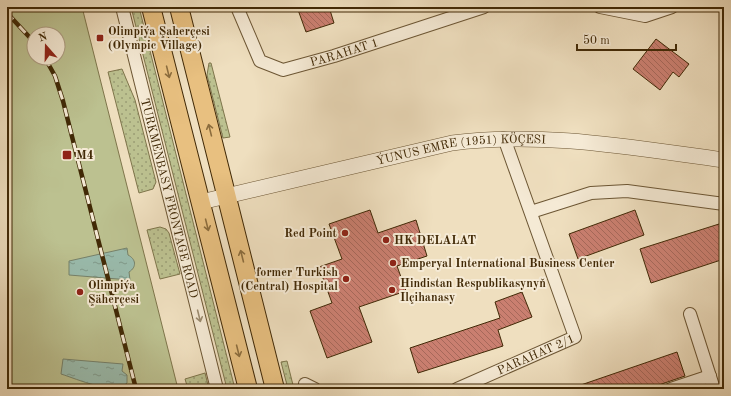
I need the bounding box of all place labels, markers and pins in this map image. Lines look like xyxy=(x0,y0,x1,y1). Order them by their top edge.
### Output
place label: Olimpiýa Şaherçesi (Olympic Village) xyxy=(108,26,210,52)
marker: Olimpiýa Şaherçesi (Olympic Village) xyxy=(95,33,105,43)
marker: M4 xyxy=(61,149,73,161)
place label: M4 xyxy=(76,150,94,162)
place label: Red Point xyxy=(284,228,338,240)
marker: Red Point xyxy=(340,228,350,238)
marker: HK DELALAT xyxy=(381,235,391,245)
place label: HK DELALAT xyxy=(394,235,477,247)
marker: Emperyal International Business Center xyxy=(388,258,398,268)
place label: Emperyal International Business Center xyxy=(401,258,614,270)
place label: former Turkish (Central) Hospital xyxy=(241,267,338,293)
marker: former Turkish (Central) Hospital xyxy=(341,274,351,284)
place label: Hindistan Respublikasynyň Ilçihanasy xyxy=(400,278,546,304)
place label: Olimpiýa Şäherçesi xyxy=(88,280,140,306)
marker: Hindistan Respublikasynyň Ilçihanasy xyxy=(387,285,397,295)
marker: Olimpiýa Şäherçesi xyxy=(75,287,85,297)

